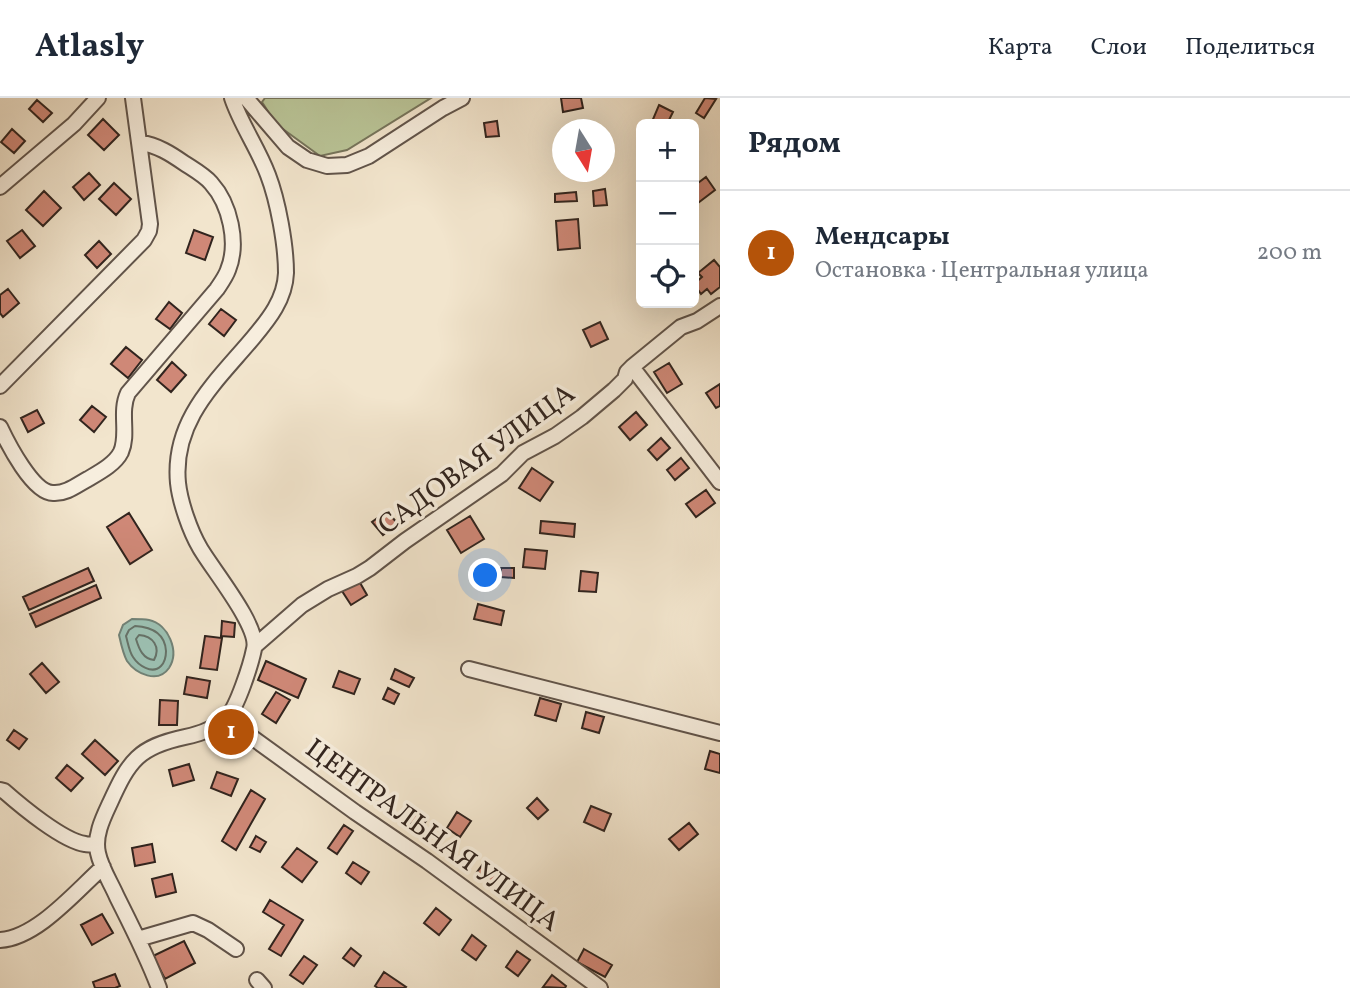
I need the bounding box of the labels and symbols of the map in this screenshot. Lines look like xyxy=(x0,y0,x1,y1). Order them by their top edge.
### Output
north arrow xyxy=(552,119,615,182)
street label: САДОВАЯ УЛИЦА xyxy=(370,375,584,545)
your location xyxy=(468,558,502,592)
pin: 1 xyxy=(208,706,254,758)
street label: ЦЕНТРАЛЬНАЯ УЛИЦА xyxy=(297,730,568,942)

